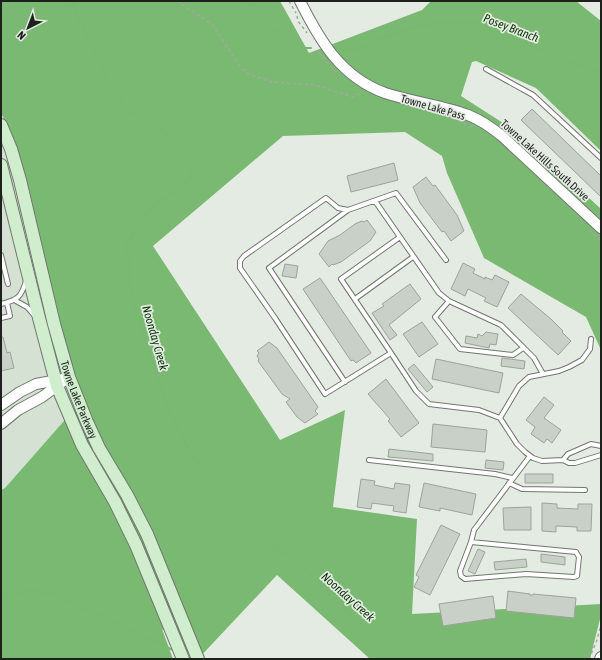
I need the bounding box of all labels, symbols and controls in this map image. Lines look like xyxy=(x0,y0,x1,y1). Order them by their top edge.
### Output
north arrow xyxy=(8,8,48,48)
water label: Posey Branch xyxy=(481,11,541,45)
text: N xyxy=(15,29,28,42)
street label: Towne Lake Pass xyxy=(400,92,467,122)
street label: Towne Lake Hills South Drive xyxy=(498,117,592,203)
water label: Noonday Creek xyxy=(139,304,171,373)
street label: Towne Lake Parkway xyxy=(59,359,100,441)
water label: Noonday Creek xyxy=(319,570,378,625)

